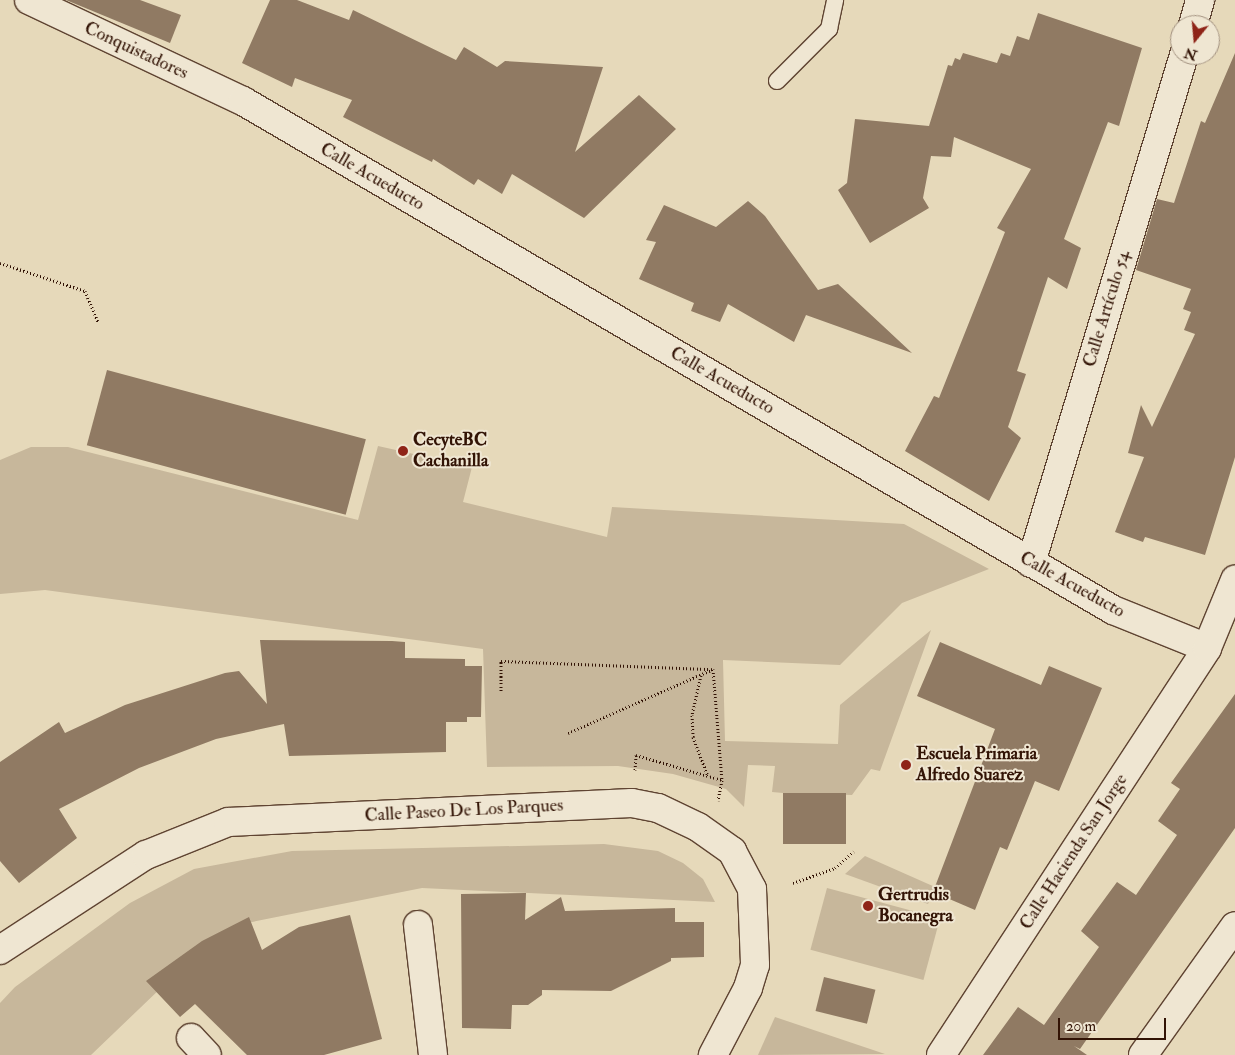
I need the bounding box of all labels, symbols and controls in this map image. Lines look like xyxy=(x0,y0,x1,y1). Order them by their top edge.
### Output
north arrow xyxy=(1170,15,1220,65)
street label: Conquistadores xyxy=(81,18,191,84)
text: N xyxy=(1182,44,1199,64)
street label: Calle Acueducto xyxy=(316,139,428,215)
street label: Calle Artículo 54 xyxy=(1079,248,1135,370)
street label: Calle Acueducto xyxy=(666,343,778,419)
place label: CecyteBC Cachanilla xyxy=(413,430,488,472)
marker: CecyteBC Cachanilla xyxy=(397,445,409,457)
street label: Calle Acueducto xyxy=(1016,547,1128,623)
place label: Escuela Primaria Alfredo Suarez xyxy=(916,744,1037,786)
marker: Escuela Primaria Alfredo Suarez xyxy=(900,759,912,771)
street label: Calle Hacienda San Jorge xyxy=(1016,770,1132,934)
street label: Calle Paseo De Los Parques xyxy=(364,795,564,827)
place label: Gertrudis Bocanegra xyxy=(878,885,953,928)
marker: Gertrudis Bocanegra xyxy=(862,900,874,912)
scale bar xyxy=(1060,1008,1168,1040)
text: 20 m xyxy=(1066,1017,1096,1036)

